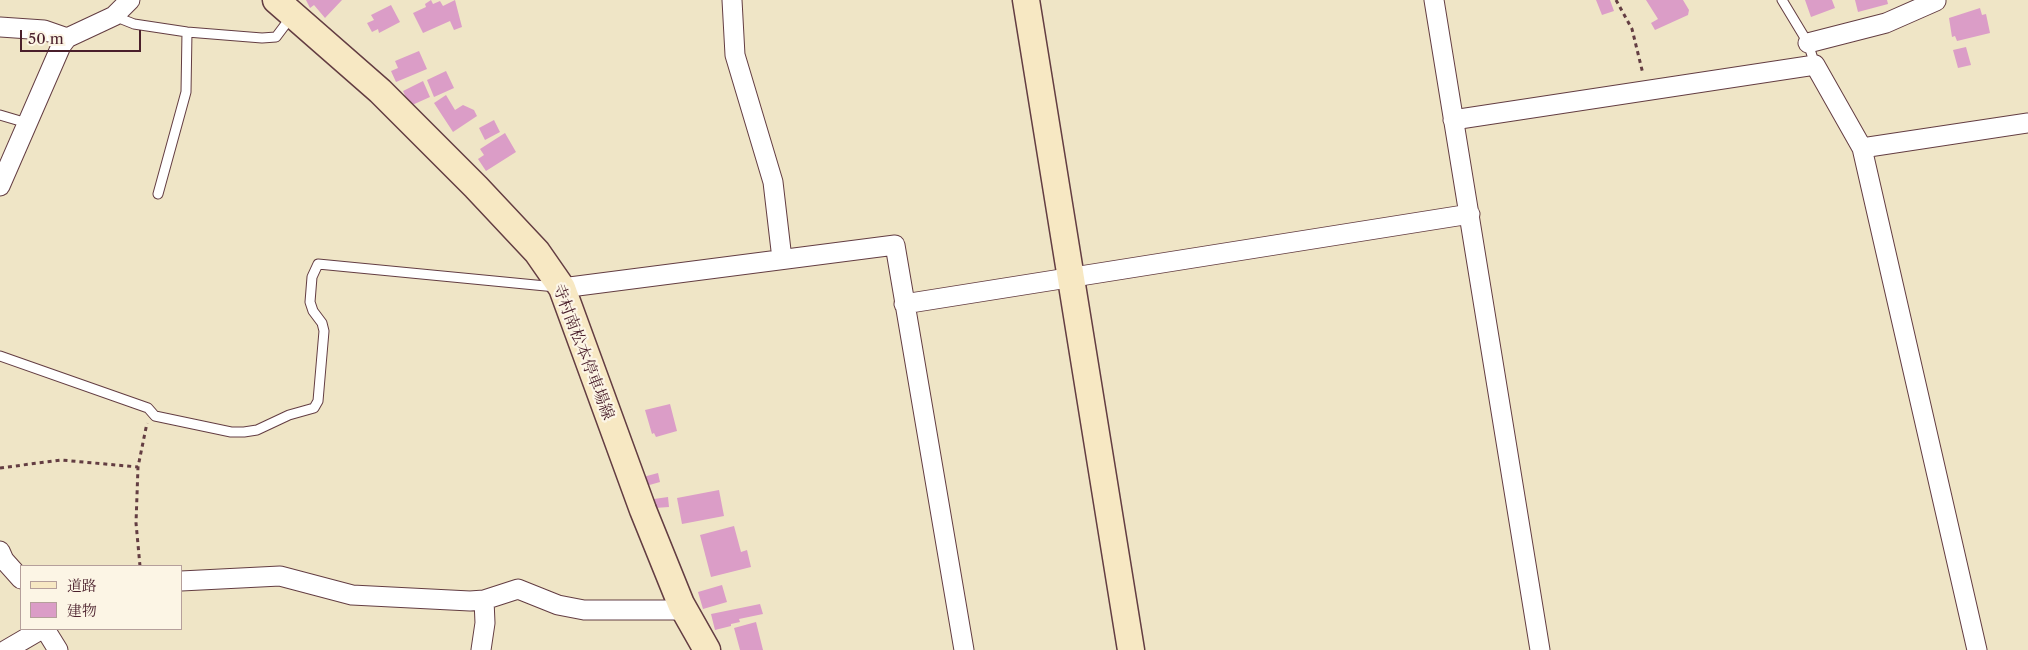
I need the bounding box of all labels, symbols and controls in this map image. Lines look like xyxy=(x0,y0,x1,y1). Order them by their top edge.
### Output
scale bar xyxy=(22,20,144,52)
text: 50 m xyxy=(28,29,64,48)
street label: 寺村南松本停車場線 xyxy=(548,281,618,423)
legend xyxy=(20,565,182,630)
text: 道路 xyxy=(67,576,97,595)
text: 建物 xyxy=(67,601,97,620)

